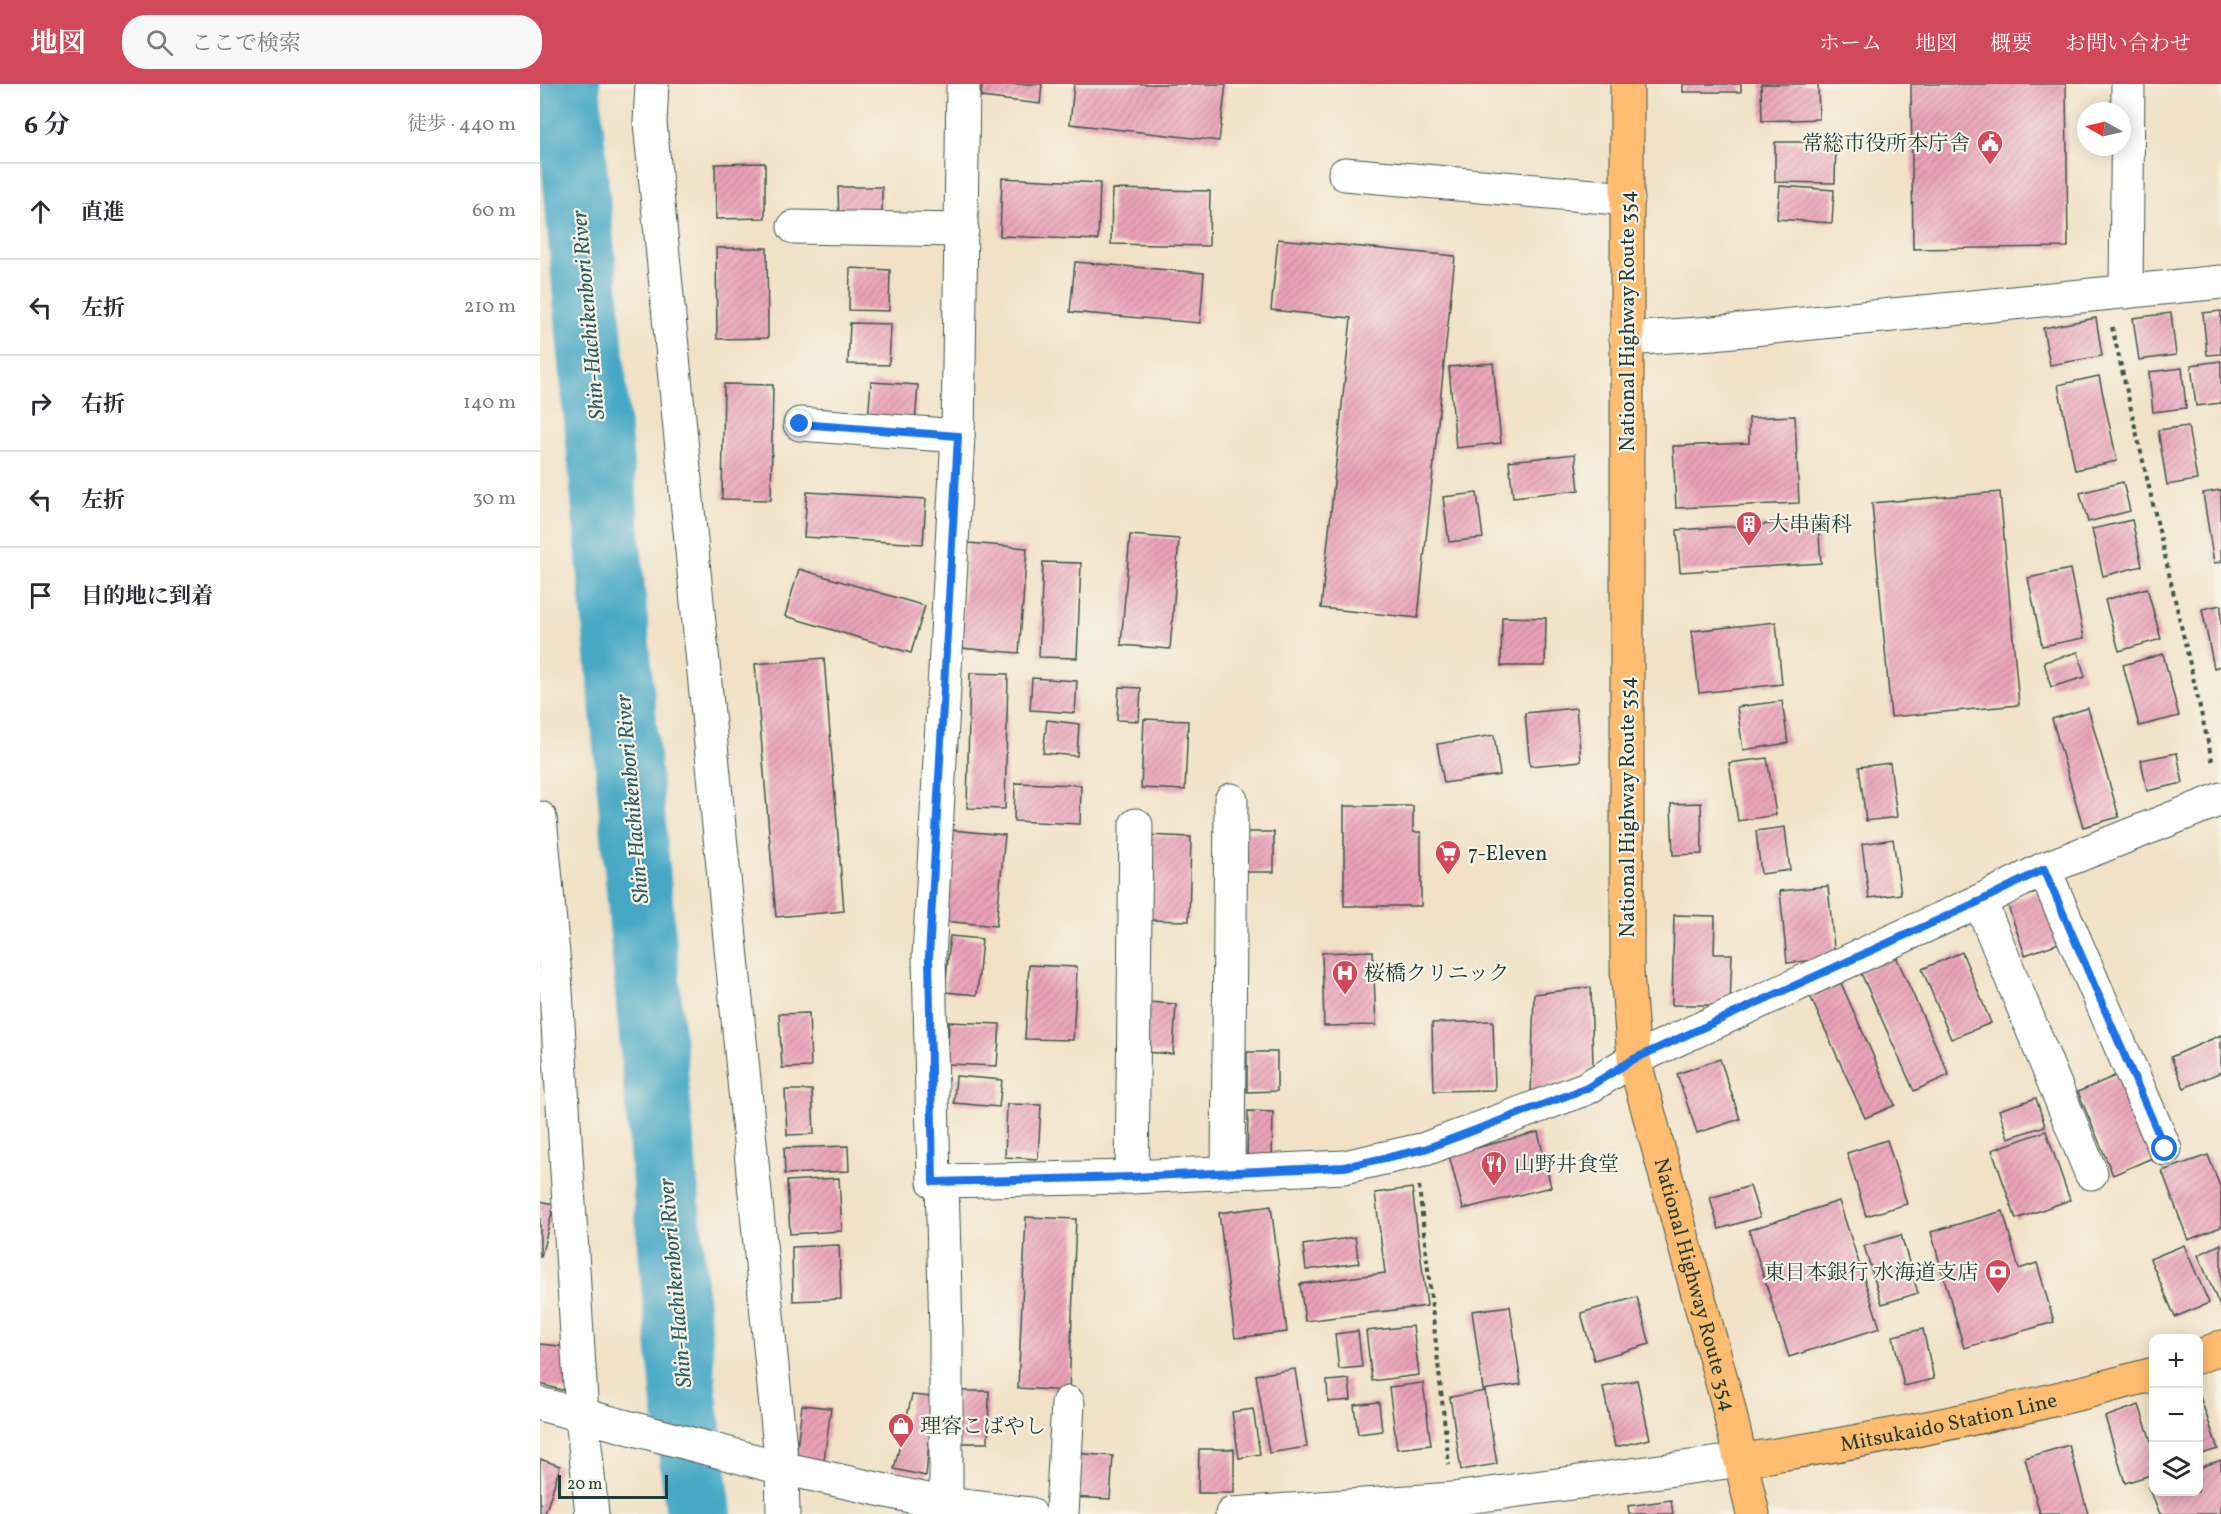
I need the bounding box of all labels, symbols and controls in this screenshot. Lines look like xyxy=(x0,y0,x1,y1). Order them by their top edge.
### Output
search box xyxy=(122,15,542,69)
text: 地図 xyxy=(30,25,86,64)
icon: search xyxy=(143,26,176,59)
text: ここで検索 xyxy=(191,29,301,60)
text: ホーム xyxy=(1819,30,1882,59)
text: 地図 xyxy=(1915,30,1957,59)
text: 概要 xyxy=(1990,30,2032,59)
text: お問い合わせ xyxy=(2065,30,2191,59)
north arrow xyxy=(2077,102,2131,156)
text: 6 分 xyxy=(24,108,69,144)
text: 徒歩 · 440 m xyxy=(407,111,516,139)
public building icon: 常総市役所本庁舎 xyxy=(1975,128,2005,166)
place label: 常総市役所本庁舎 xyxy=(1802,130,1970,159)
street label: National Highway Route 354 xyxy=(1614,190,1643,452)
icon: ahead xyxy=(24,195,57,228)
text: 60 m xyxy=(472,197,516,225)
text: 直進 xyxy=(81,198,125,229)
water label: Shin-Hachikenbori River xyxy=(565,208,614,421)
icon: left xyxy=(24,291,57,324)
text: 210 m xyxy=(464,293,516,321)
text: 左折 xyxy=(81,294,125,325)
icon: right xyxy=(24,387,57,420)
text: 140 m xyxy=(463,389,516,417)
text: 右折 xyxy=(81,390,125,421)
route end xyxy=(786,410,812,436)
icon: left xyxy=(24,483,57,516)
text: 30 m xyxy=(472,485,516,513)
text: 左折 xyxy=(81,486,125,517)
building icon: 大串歯科 xyxy=(1734,509,1764,547)
place label: 大串歯科 xyxy=(1768,511,1852,540)
icon: arrive xyxy=(24,579,57,612)
text: 目的地に到着 xyxy=(81,582,213,613)
street label: National Highway Route 354 xyxy=(1614,676,1643,938)
water label: Shin-Hachikenbori River xyxy=(609,692,658,905)
supermarket icon: 7-Eleven xyxy=(1433,838,1463,876)
place label: 7-Eleven xyxy=(1468,840,1548,869)
hospital icon: 桜橋クリニック xyxy=(1330,958,1360,996)
place label: 桜橋クリニック xyxy=(1364,960,1510,989)
route start xyxy=(2151,1135,2177,1161)
restaurant icon: 山野井食堂 xyxy=(1479,1149,1509,1187)
place label: 山野井食堂 xyxy=(1514,1151,1619,1180)
street label: National Highway Route 354 xyxy=(1646,1155,1742,1414)
water label: Shin-Hachikenbori River xyxy=(652,1176,701,1389)
bank icon: 東日本銀行 水海道支店 xyxy=(1983,1257,2013,1295)
place label: 東日本銀行 水海道支店 xyxy=(1764,1259,1978,1288)
map controls xyxy=(2149,1334,2203,1496)
button: + xyxy=(2149,1334,2203,1388)
street label: Mitsukaido Station Line xyxy=(1838,1387,2060,1460)
button: − xyxy=(2149,1388,2203,1442)
shop icon: 理容こばやし xyxy=(886,1411,916,1449)
place label: 理容こばやし xyxy=(920,1413,1046,1442)
button: layers xyxy=(2149,1442,2203,1496)
scale bar xyxy=(558,1472,668,1500)
text: 20 m xyxy=(567,1474,602,1496)

